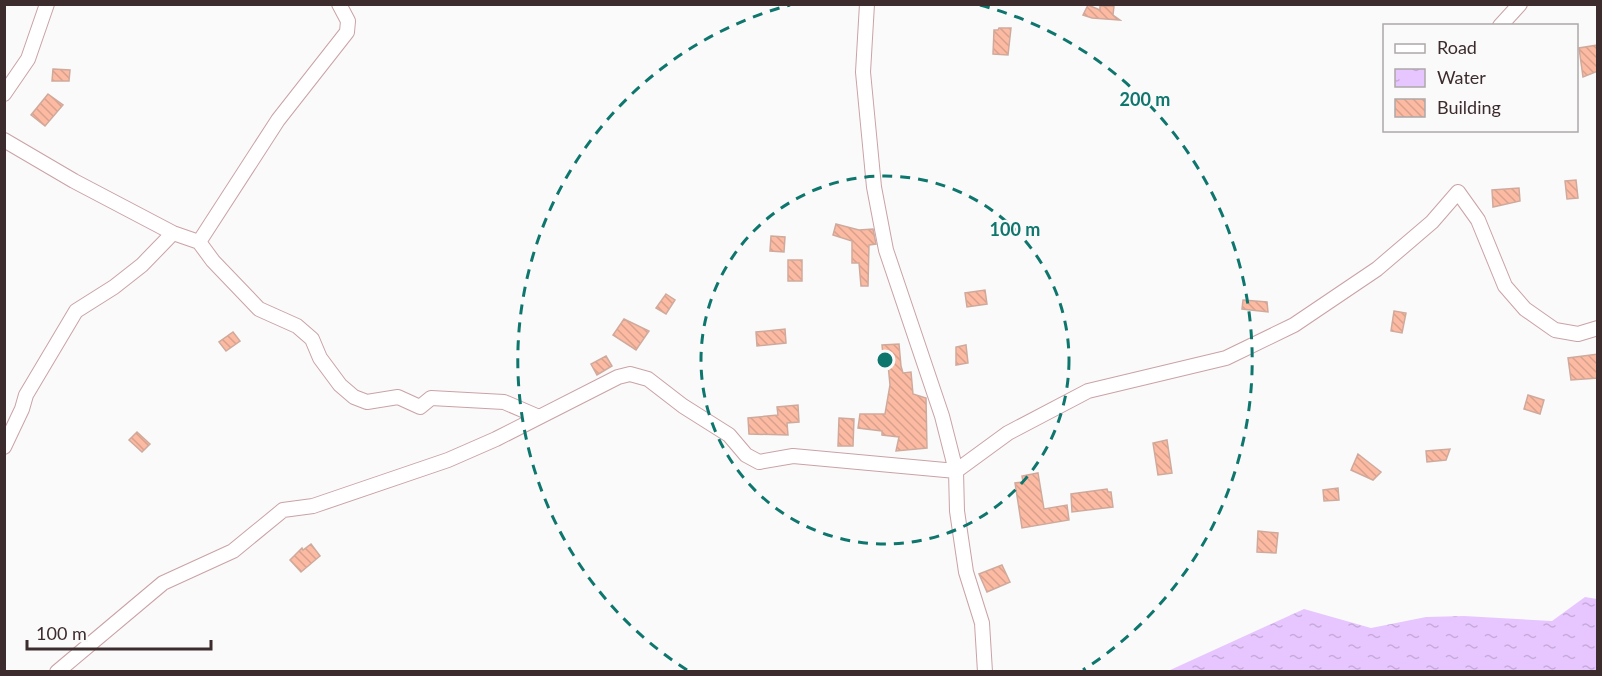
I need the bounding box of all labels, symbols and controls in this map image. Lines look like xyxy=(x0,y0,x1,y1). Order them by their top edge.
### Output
legend xyxy=(1383,24,1578,132)
text: Road xyxy=(1437,36,1477,58)
text: Water xyxy=(1437,66,1486,88)
text: 200 m xyxy=(1120,88,1170,110)
text: Building xyxy=(1437,96,1501,118)
text: 100 m xyxy=(990,218,1040,240)
centre of rings xyxy=(875,350,895,370)
scale bar xyxy=(27,613,212,651)
text: 100 m xyxy=(36,622,87,644)

